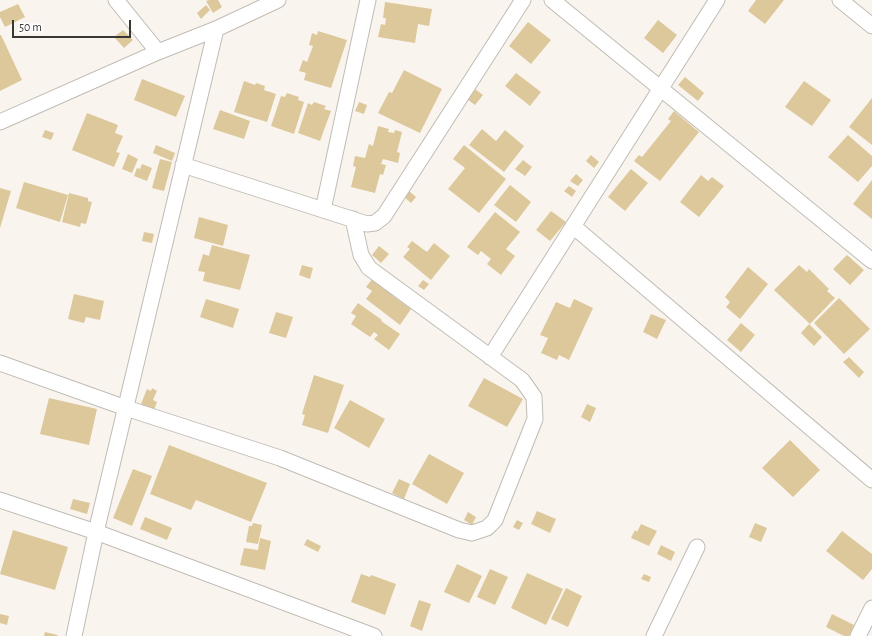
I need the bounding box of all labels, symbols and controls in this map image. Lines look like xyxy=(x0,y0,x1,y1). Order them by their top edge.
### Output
scale bar xyxy=(14,12,133,38)
text: 50 m xyxy=(19,21,42,33)

